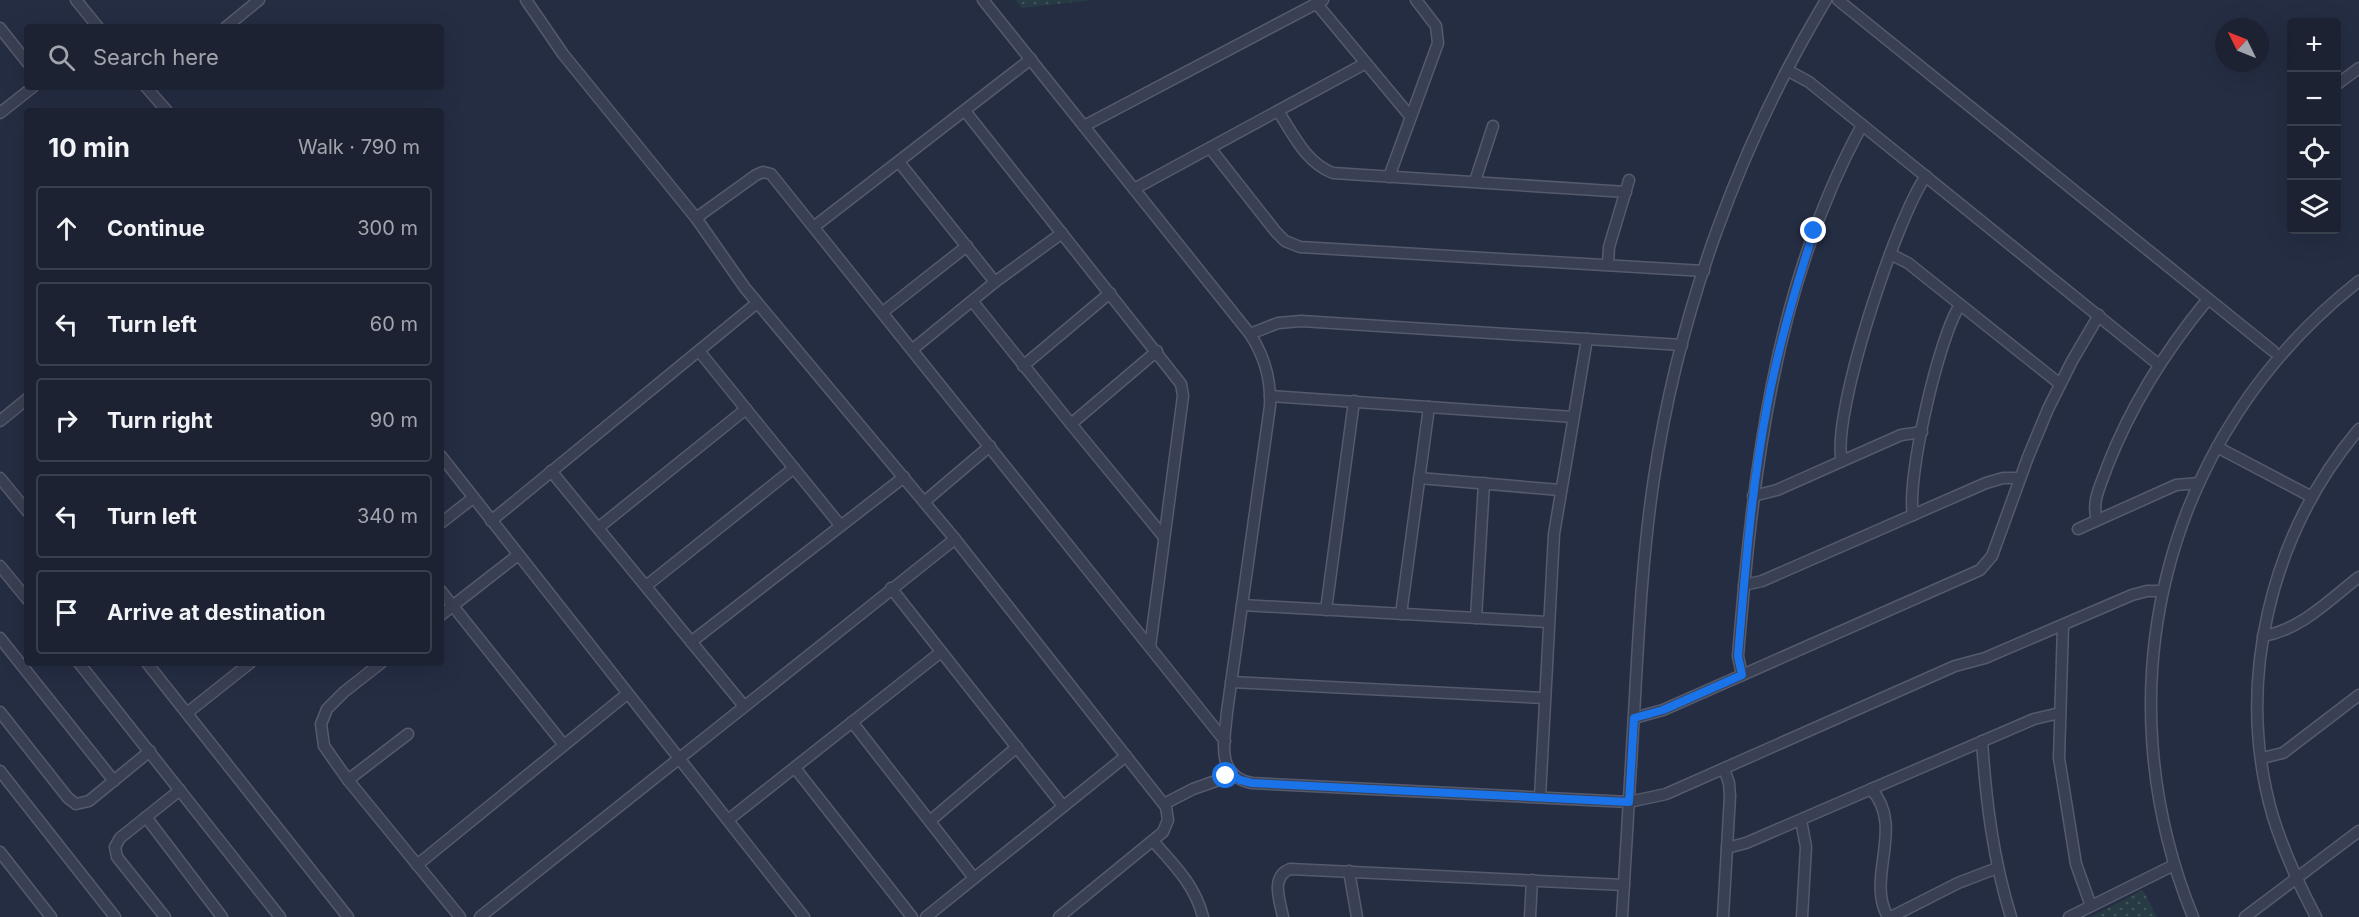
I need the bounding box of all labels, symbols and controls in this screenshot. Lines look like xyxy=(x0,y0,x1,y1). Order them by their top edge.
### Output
north arrow xyxy=(2215,18,2269,72)
map controls xyxy=(2287,18,2341,234)
button: + xyxy=(2287,18,2341,72)
search box xyxy=(24,24,444,90)
icon: search xyxy=(45,41,78,74)
text: Search here xyxy=(93,44,219,70)
button: − xyxy=(2287,72,2341,126)
button: locate xyxy=(2287,126,2341,180)
text: 10 min xyxy=(48,132,130,163)
text: Walk · 790 m xyxy=(298,135,420,159)
button: layers xyxy=(2287,180,2341,234)
icon: ahead xyxy=(50,212,83,245)
text: Continue xyxy=(107,215,205,241)
text: 300 m xyxy=(357,216,418,240)
route end xyxy=(1800,217,1826,243)
icon: left xyxy=(50,308,83,341)
text: Turn left xyxy=(107,311,197,337)
text: 60 m xyxy=(370,312,418,336)
icon: right xyxy=(50,404,83,437)
text: Turn right xyxy=(107,407,213,433)
text: 90 m xyxy=(370,408,418,432)
icon: left xyxy=(50,500,83,533)
text: Turn left xyxy=(107,503,197,529)
text: 340 m xyxy=(357,504,418,528)
icon: arrive xyxy=(50,596,83,629)
text: Arrive at destination xyxy=(107,599,326,625)
route start xyxy=(1212,762,1238,788)

